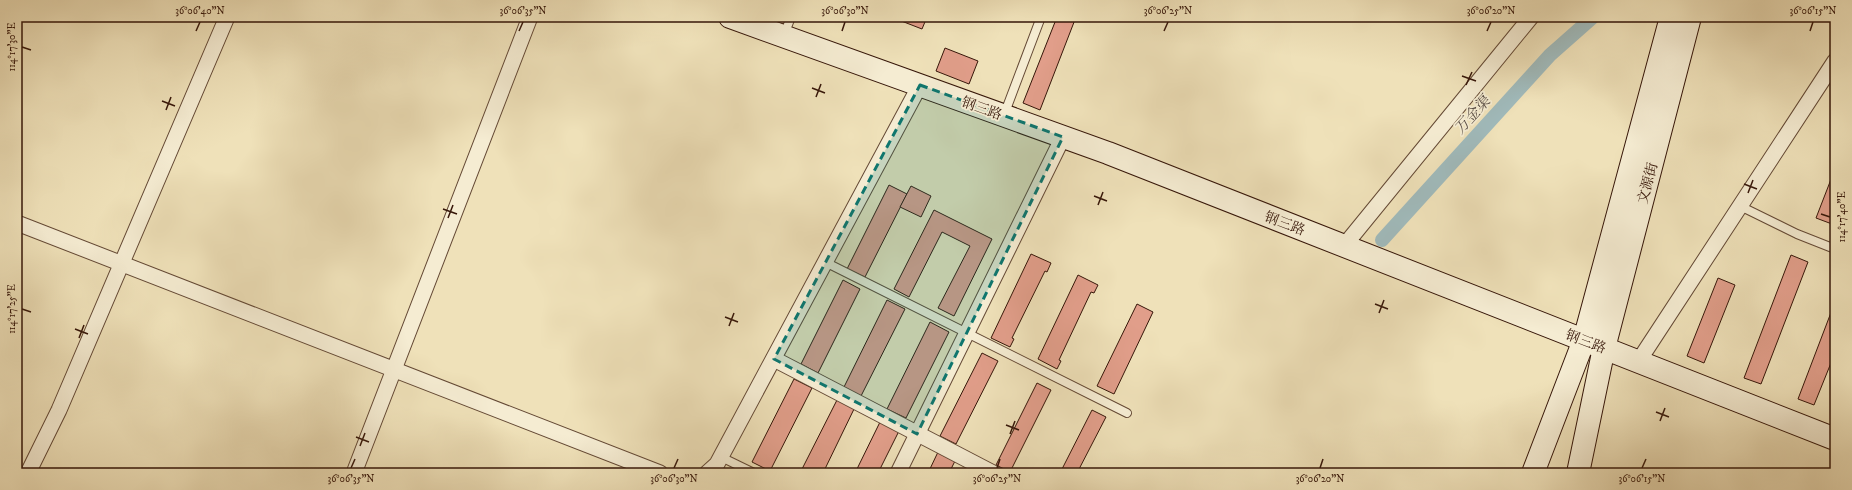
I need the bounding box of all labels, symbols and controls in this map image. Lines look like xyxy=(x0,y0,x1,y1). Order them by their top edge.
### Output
text: 36°06'40"N xyxy=(175,5,225,17)
text: 36°06'35"N xyxy=(499,5,547,17)
text: 36°06'30"N xyxy=(821,5,869,17)
text: 36°06'25"N xyxy=(1144,5,1192,17)
text: 36°06'20"N xyxy=(1467,5,1515,17)
text: 36°06'15"N xyxy=(1789,5,1837,17)
text: 114°17'30"E xyxy=(6,23,18,71)
water label: 万金渠 xyxy=(1450,91,1496,138)
street label: 钢三路 xyxy=(959,93,1004,125)
street label: 文源街 xyxy=(1634,161,1662,206)
text: 114°17'40"E xyxy=(1836,192,1848,242)
street label: 钢三路 xyxy=(1262,208,1307,240)
text: 114°17'25"E xyxy=(6,284,18,334)
street label: 钢三路 xyxy=(1563,326,1608,358)
text: 36°06'35"N xyxy=(327,473,375,485)
text: 36°06'30"N xyxy=(650,473,698,485)
text: 36°06'25"N xyxy=(973,473,1021,485)
text: 36°06'20"N xyxy=(1296,473,1344,485)
text: 36°06'15"N xyxy=(1618,473,1666,485)

